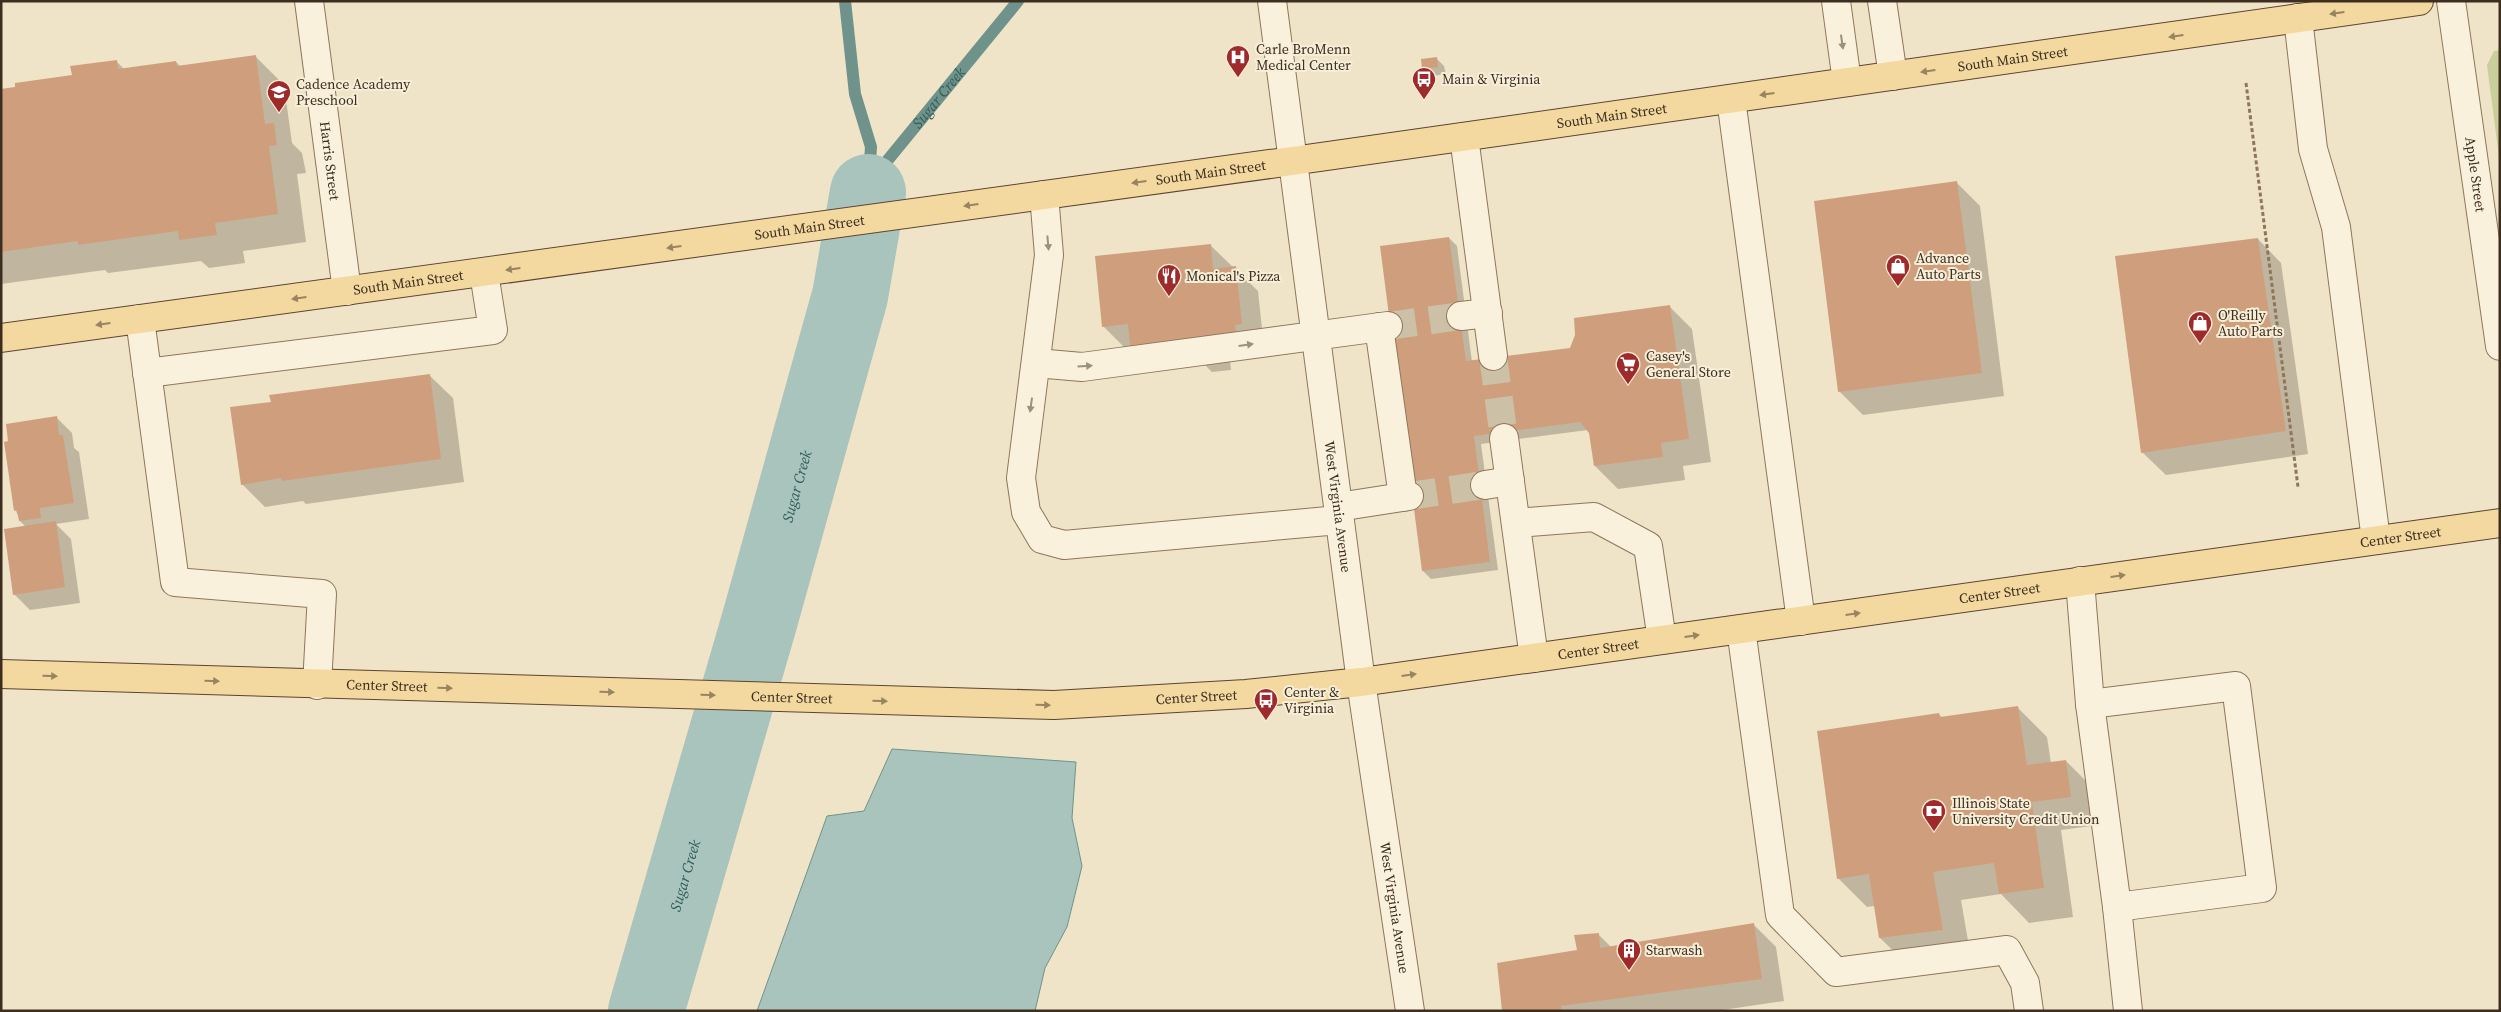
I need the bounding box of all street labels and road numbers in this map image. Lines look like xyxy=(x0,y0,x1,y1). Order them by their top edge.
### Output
street label: South Main Street xyxy=(1956,41,2069,76)
street label: South Main Street xyxy=(1555,98,1668,133)
street label: Harris Street xyxy=(315,120,345,202)
street label: Apple Street xyxy=(2460,135,2491,214)
street label: South Main Street xyxy=(1154,155,1267,190)
street label: South Main Street xyxy=(753,210,866,245)
street label: South Main Street xyxy=(352,265,465,300)
street label: West Virginia Avenue xyxy=(1320,440,1357,574)
street label: Center Street xyxy=(2359,521,2443,552)
street label: Center Street xyxy=(1958,577,2042,608)
street label: Center Street xyxy=(1557,633,1641,664)
street label: Center Street xyxy=(346,674,428,697)
street label: Center Street xyxy=(1155,685,1238,709)
street label: Center Street xyxy=(751,686,833,708)
street label: West Virginia Avenue xyxy=(1375,841,1414,975)

